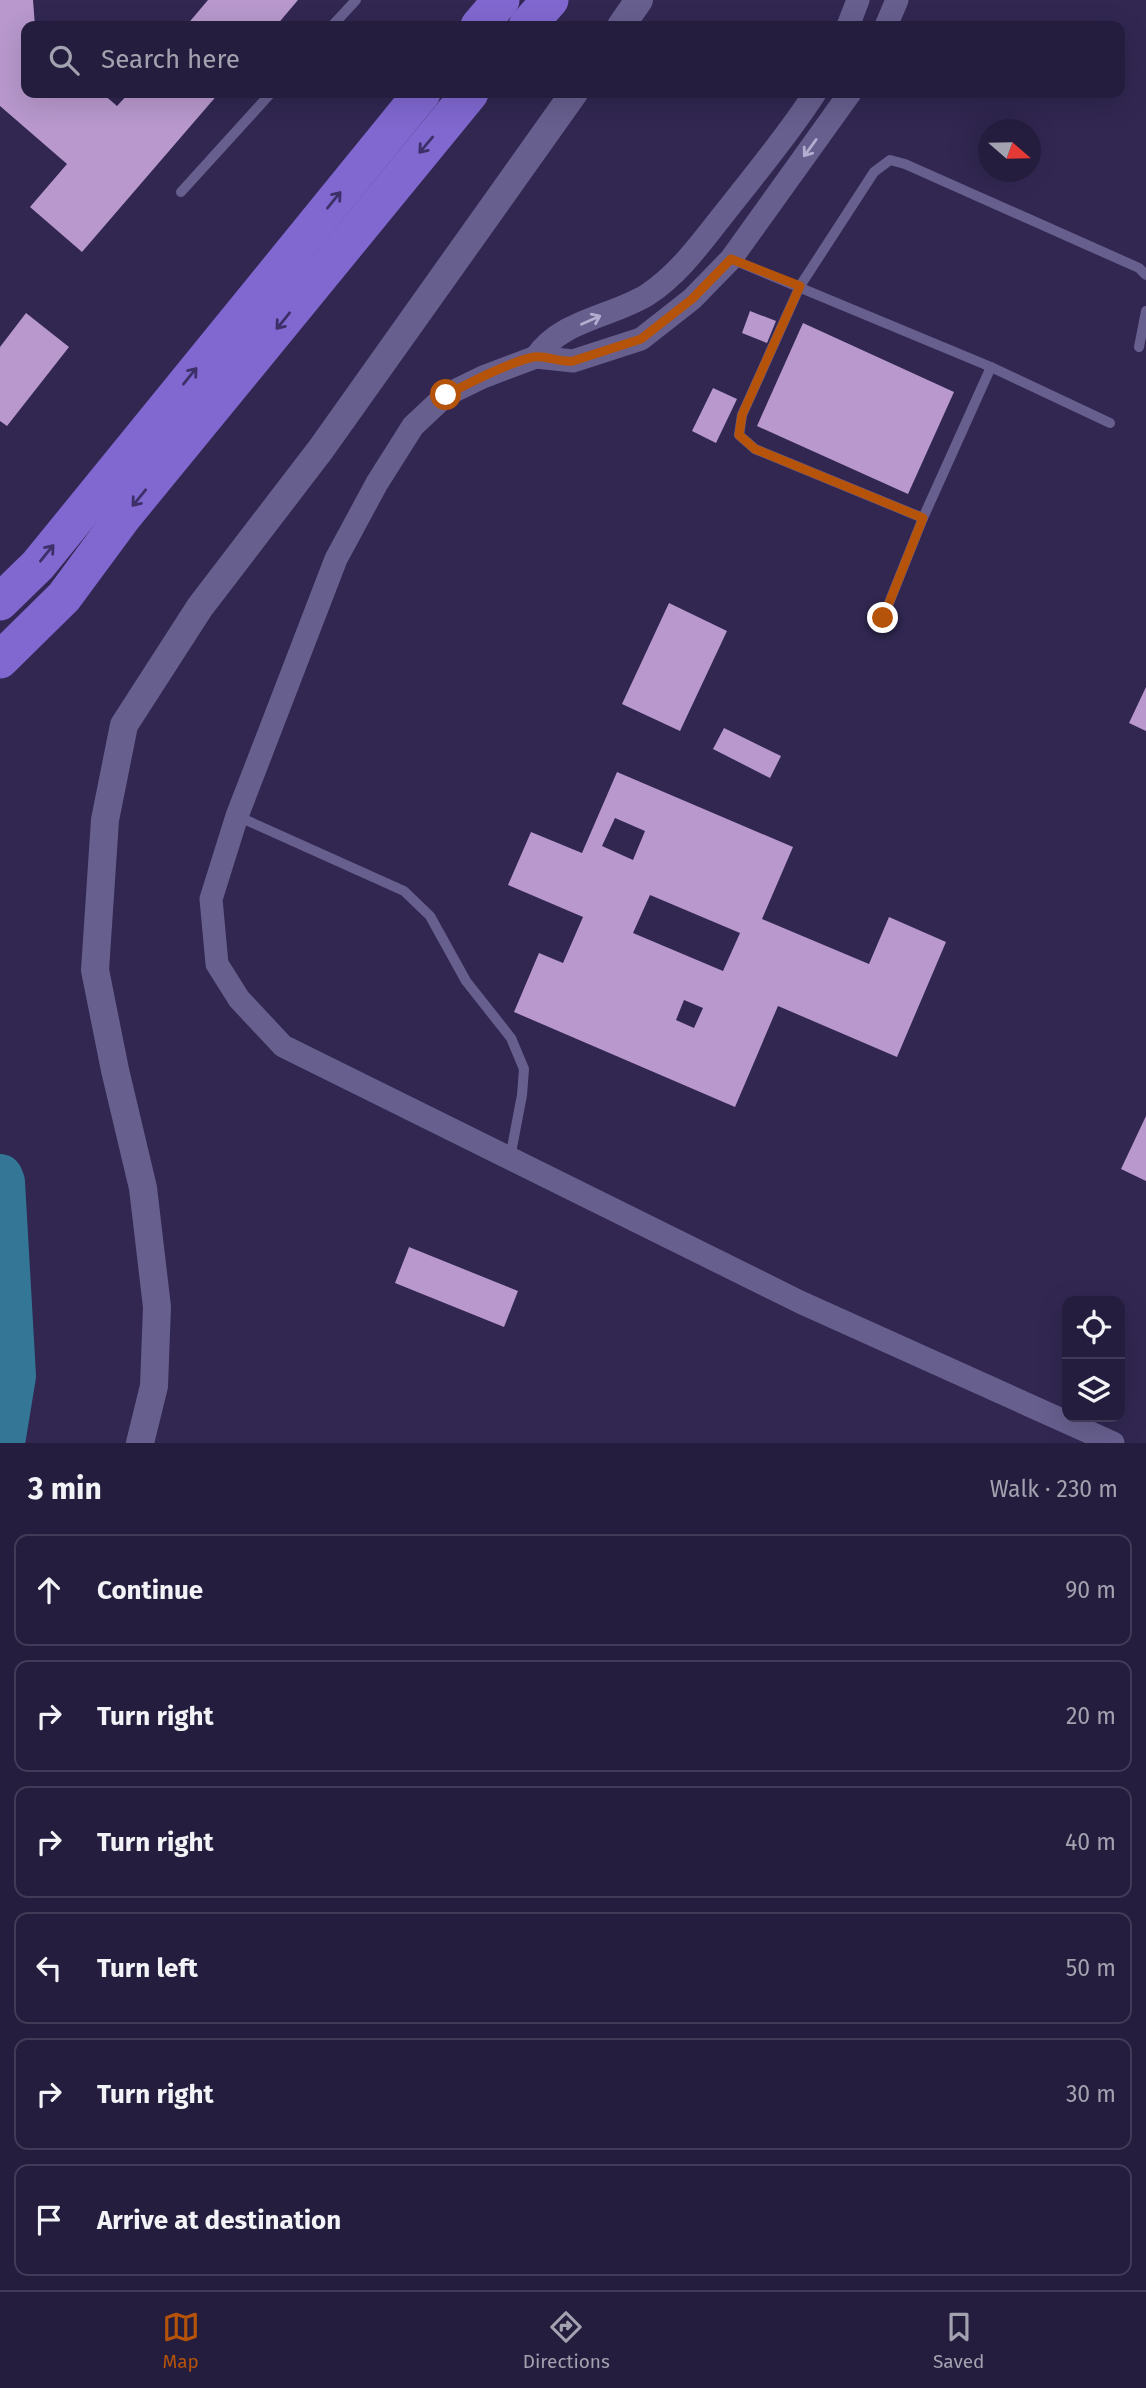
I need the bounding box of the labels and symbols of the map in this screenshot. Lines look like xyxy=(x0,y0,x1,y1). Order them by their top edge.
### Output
north arrow xyxy=(978,119,1041,182)
one-way arrow xyxy=(418,135,434,153)
one-way arrow xyxy=(803,138,818,157)
one-way arrow xyxy=(326,191,342,209)
one-way arrow xyxy=(275,312,290,330)
one-way arrow xyxy=(580,313,601,326)
one-way arrow xyxy=(183,368,198,386)
route start xyxy=(430,379,461,410)
one-way arrow xyxy=(131,488,147,506)
one-way arrow xyxy=(40,545,55,563)
route end xyxy=(867,602,898,633)

